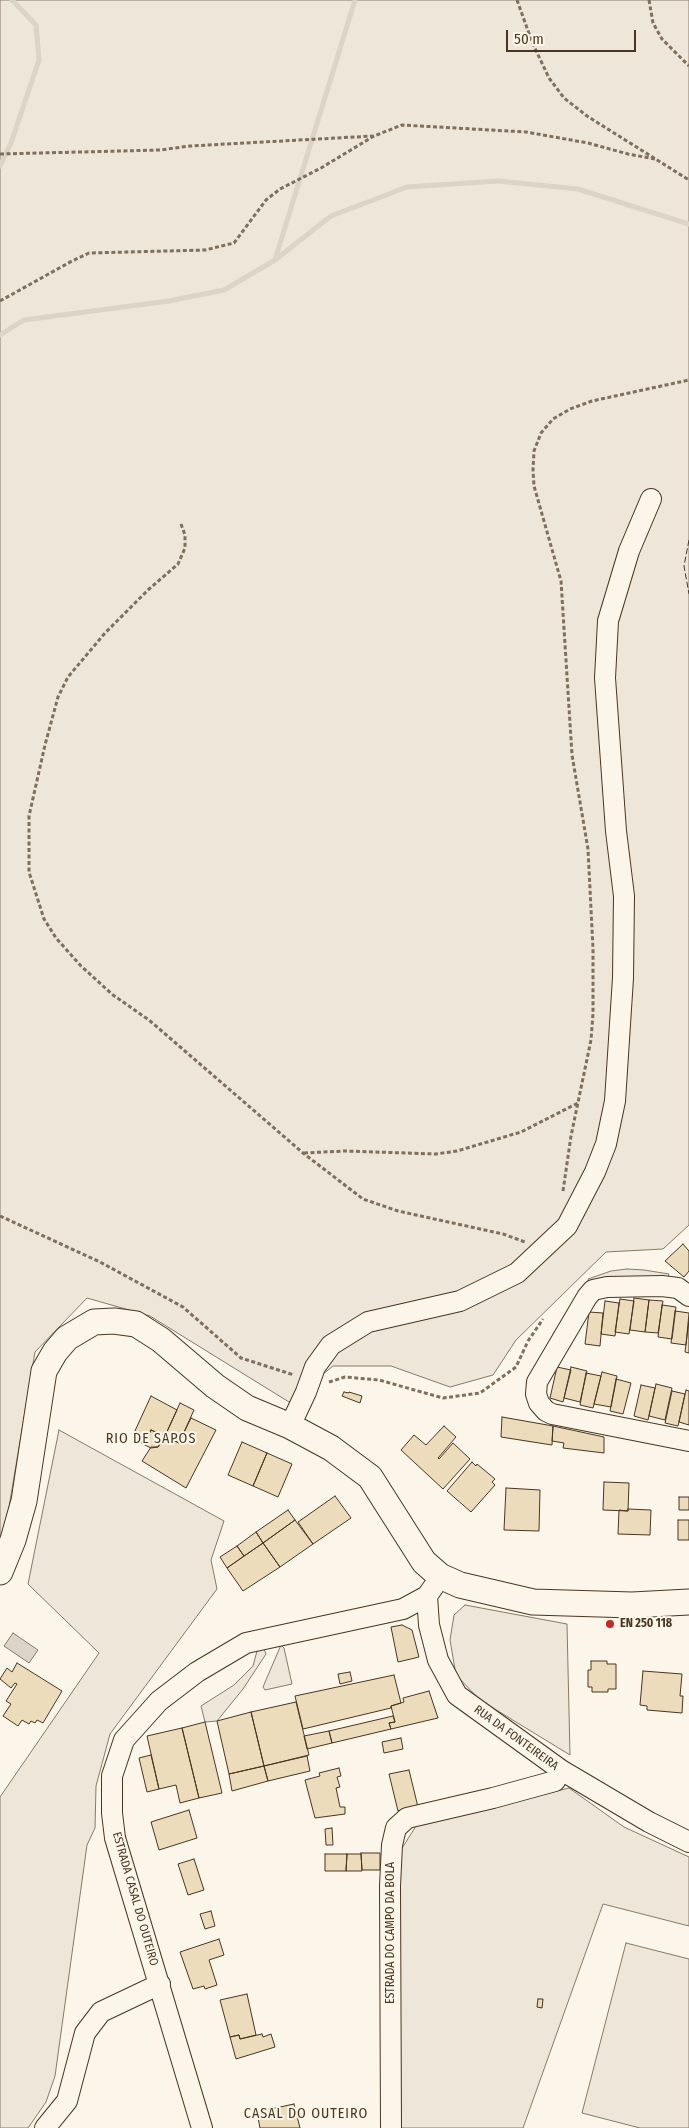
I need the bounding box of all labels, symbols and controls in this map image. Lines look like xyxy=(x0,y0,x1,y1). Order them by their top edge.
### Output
scale bar xyxy=(509,20,639,52)
text: 50 m xyxy=(514,30,544,48)
district label: RIO DE SAPOS xyxy=(104,1431,198,1447)
place label: EN 250 118 xyxy=(620,1617,672,1631)
marker: EN 250 118 xyxy=(604,1618,616,1630)
street label: RUA DA FONTEIREIRA xyxy=(471,1703,561,1773)
street label: ESTRADA CASAL DO OUTEIRO xyxy=(109,1830,161,1968)
street label: ESTRADA DO CAMPO DA BOLA xyxy=(384,1862,398,2004)
district label: CASAL DO OUTEIRO xyxy=(242,2106,370,2122)

